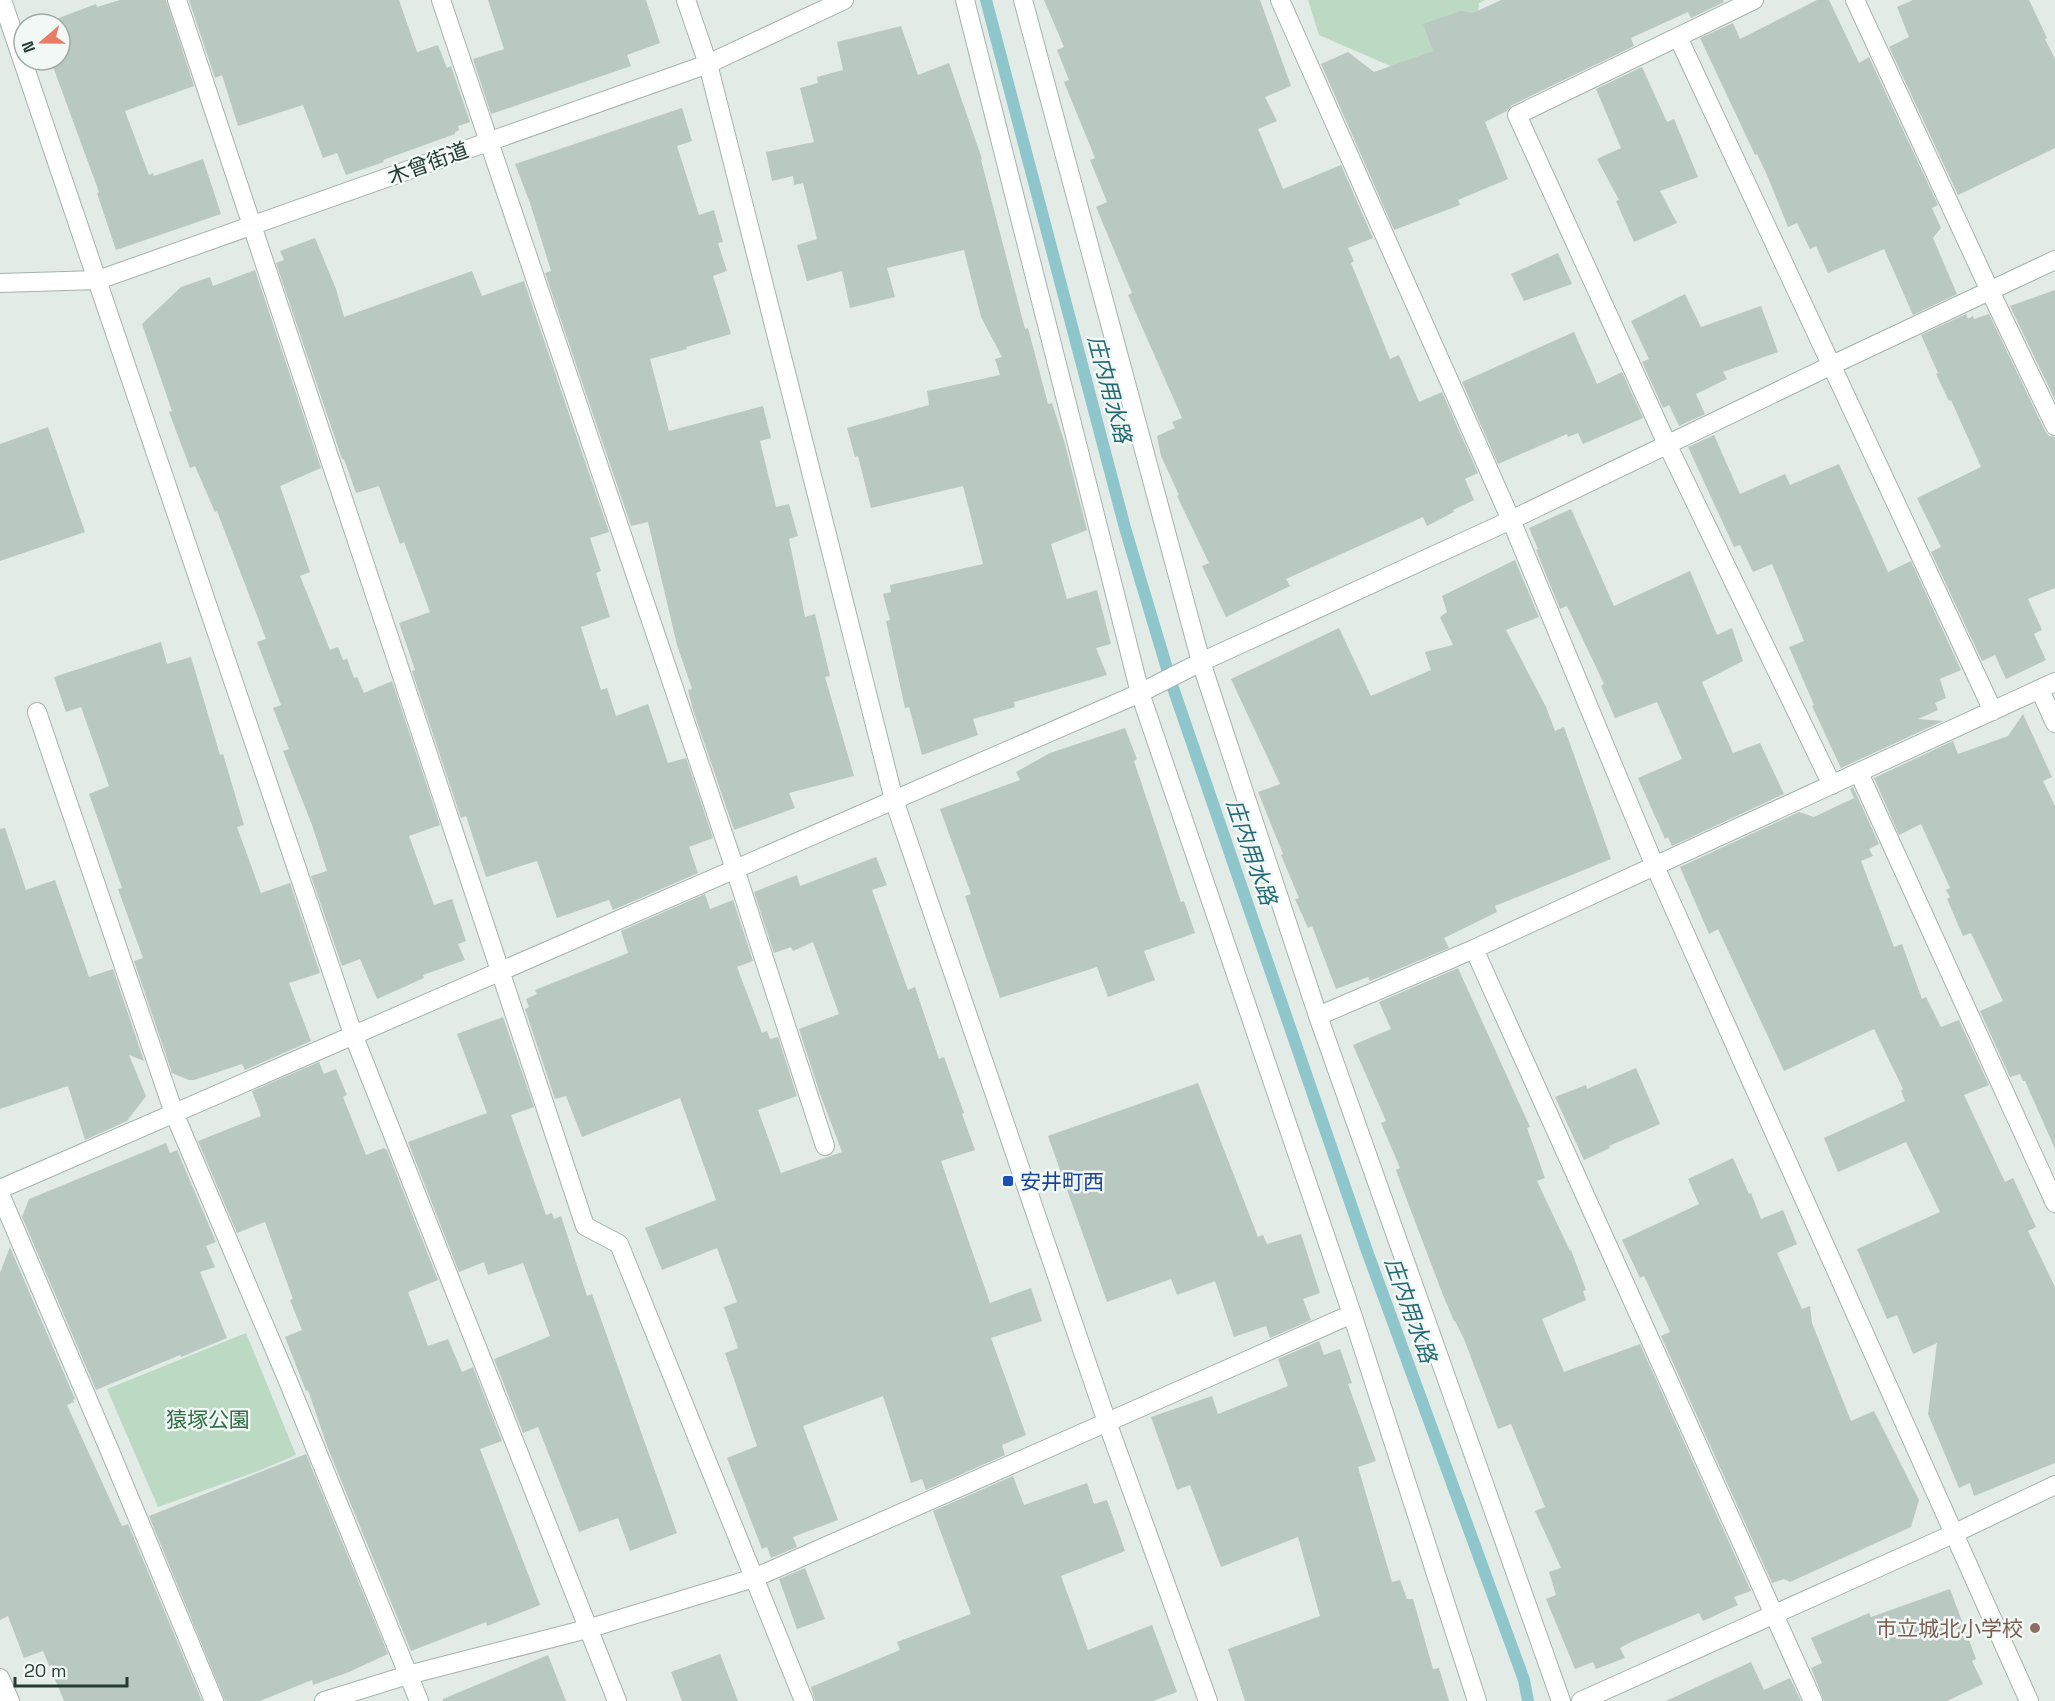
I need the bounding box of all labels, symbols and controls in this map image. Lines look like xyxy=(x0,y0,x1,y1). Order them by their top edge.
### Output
north arrow xyxy=(12,12,72,72)
text: N xyxy=(17,38,40,56)
street label: 木曾街道 xyxy=(384,136,472,190)
water label: 庄内用水路 xyxy=(1082,332,1138,448)
water label: 庄内用水路 xyxy=(1221,795,1284,910)
place label: 安井町西 xyxy=(1020,1168,1104,1195)
marker: 安井町西 xyxy=(1001,1174,1015,1188)
water label: 庄内用水路 xyxy=(1379,1254,1444,1368)
park label: 猿塚公園 xyxy=(166,1406,250,1433)
place label: 市立城北小学校 xyxy=(1876,1615,2023,1642)
marker: 市立城北小学校 xyxy=(2028,1621,2042,1635)
scale bar xyxy=(15,1650,128,1688)
text: 20 m xyxy=(24,1659,67,1682)

